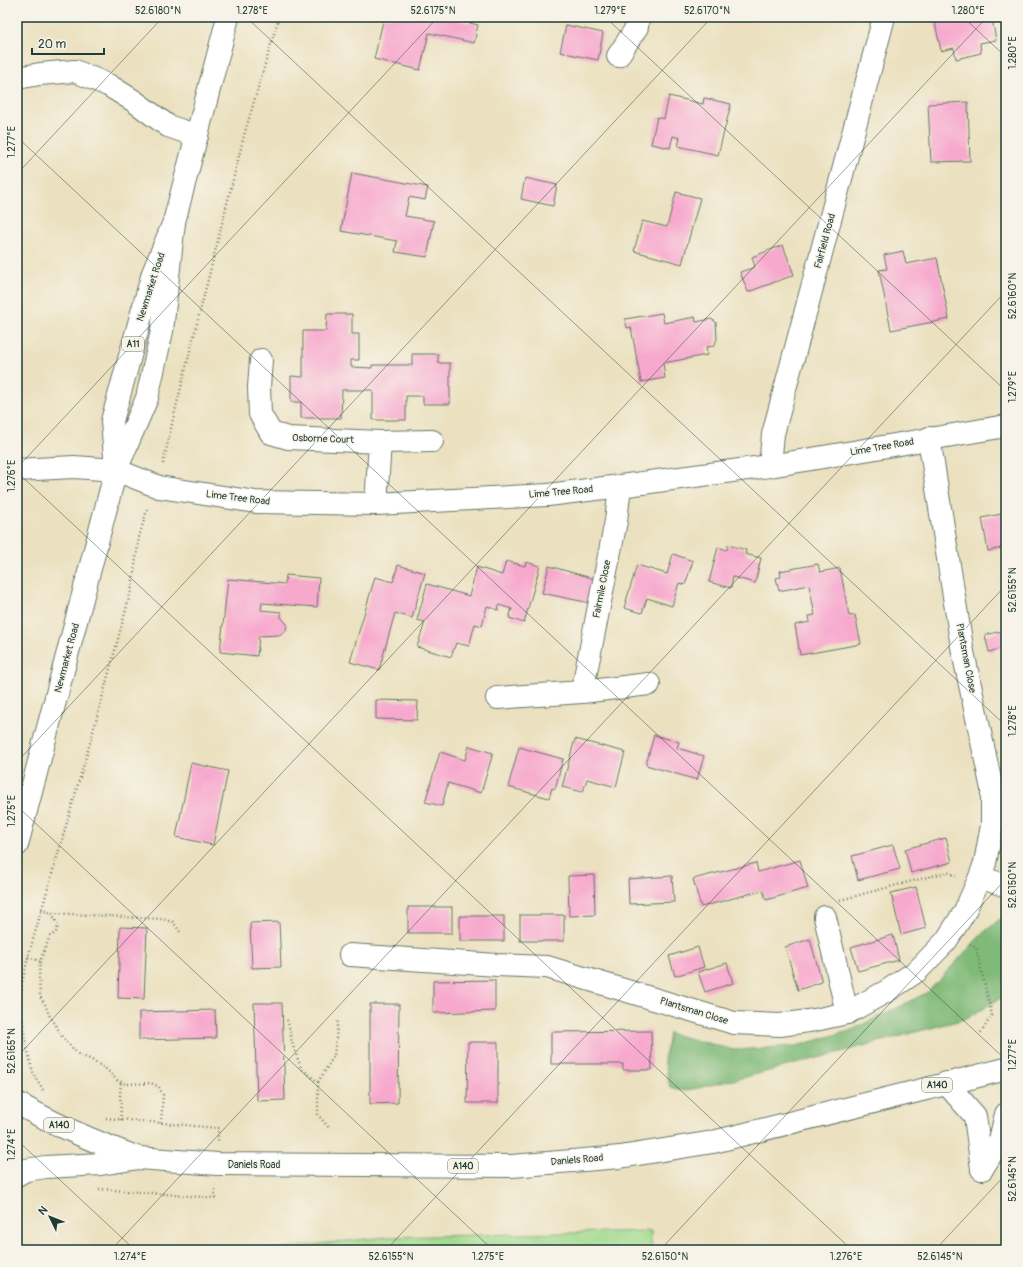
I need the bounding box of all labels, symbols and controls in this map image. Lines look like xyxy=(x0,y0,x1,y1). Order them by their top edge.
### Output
text: 52.6180°N xyxy=(135,5,181,17)
text: 1.278°E xyxy=(236,5,268,17)
text: 52.6175°N xyxy=(411,5,456,17)
text: 1.279°E xyxy=(594,5,626,17)
text: 52.6170°N xyxy=(684,5,730,17)
text: 1.280°E xyxy=(951,5,985,17)
scale bar xyxy=(32,30,104,56)
text: 1.280°E xyxy=(1007,36,1019,70)
text: 20 m xyxy=(38,37,67,52)
text: 1.277°E xyxy=(6,126,18,158)
street label: Fairfield Road xyxy=(812,212,838,270)
street label: Newmarket Road xyxy=(134,251,168,323)
text: 52.6160°N xyxy=(1007,272,1019,319)
road number: A11 xyxy=(122,337,144,351)
text: 1.279°E xyxy=(1007,371,1019,403)
street label: Osborne Court xyxy=(292,432,355,446)
street label: Lime Tree Road xyxy=(849,435,915,459)
text: 1.276°E xyxy=(6,460,18,492)
street label: Lime Tree Road xyxy=(528,483,594,501)
street label: Lime Tree Road xyxy=(205,488,271,508)
street label: Fairmile Close xyxy=(590,559,614,619)
text: 52.6155°N xyxy=(1007,567,1019,612)
street label: Newmarket Road xyxy=(52,622,82,694)
street label: Plantsman Close xyxy=(953,622,979,694)
text: 1.278°E xyxy=(1007,705,1019,737)
text: 1.275°E xyxy=(6,795,18,827)
text: 52.6150°N xyxy=(1007,862,1019,908)
street label: Plantsman Close xyxy=(658,995,730,1027)
text: 52.6165°N xyxy=(6,1028,18,1074)
text: 1.277°E xyxy=(1007,1039,1019,1071)
road number: A140 xyxy=(922,1078,952,1092)
road number: A140 xyxy=(44,1118,74,1132)
text: 1.274°E xyxy=(6,1129,18,1161)
street label: Daniels Road xyxy=(550,1152,604,1168)
text: 52.6145°N xyxy=(1007,1156,1019,1202)
street label: Daniels Road xyxy=(228,1159,280,1171)
road number: A140 xyxy=(448,1159,478,1173)
north arrow xyxy=(30,1197,70,1237)
text: N xyxy=(36,1203,51,1218)
text: 1.274°E xyxy=(114,1251,146,1263)
text: 52.6155°N xyxy=(369,1251,414,1263)
text: 1.275°E xyxy=(472,1251,504,1263)
text: 52.6150°N xyxy=(642,1251,688,1263)
text: 1.276°E xyxy=(830,1251,862,1263)
text: 52.6145°N xyxy=(917,1251,963,1263)

